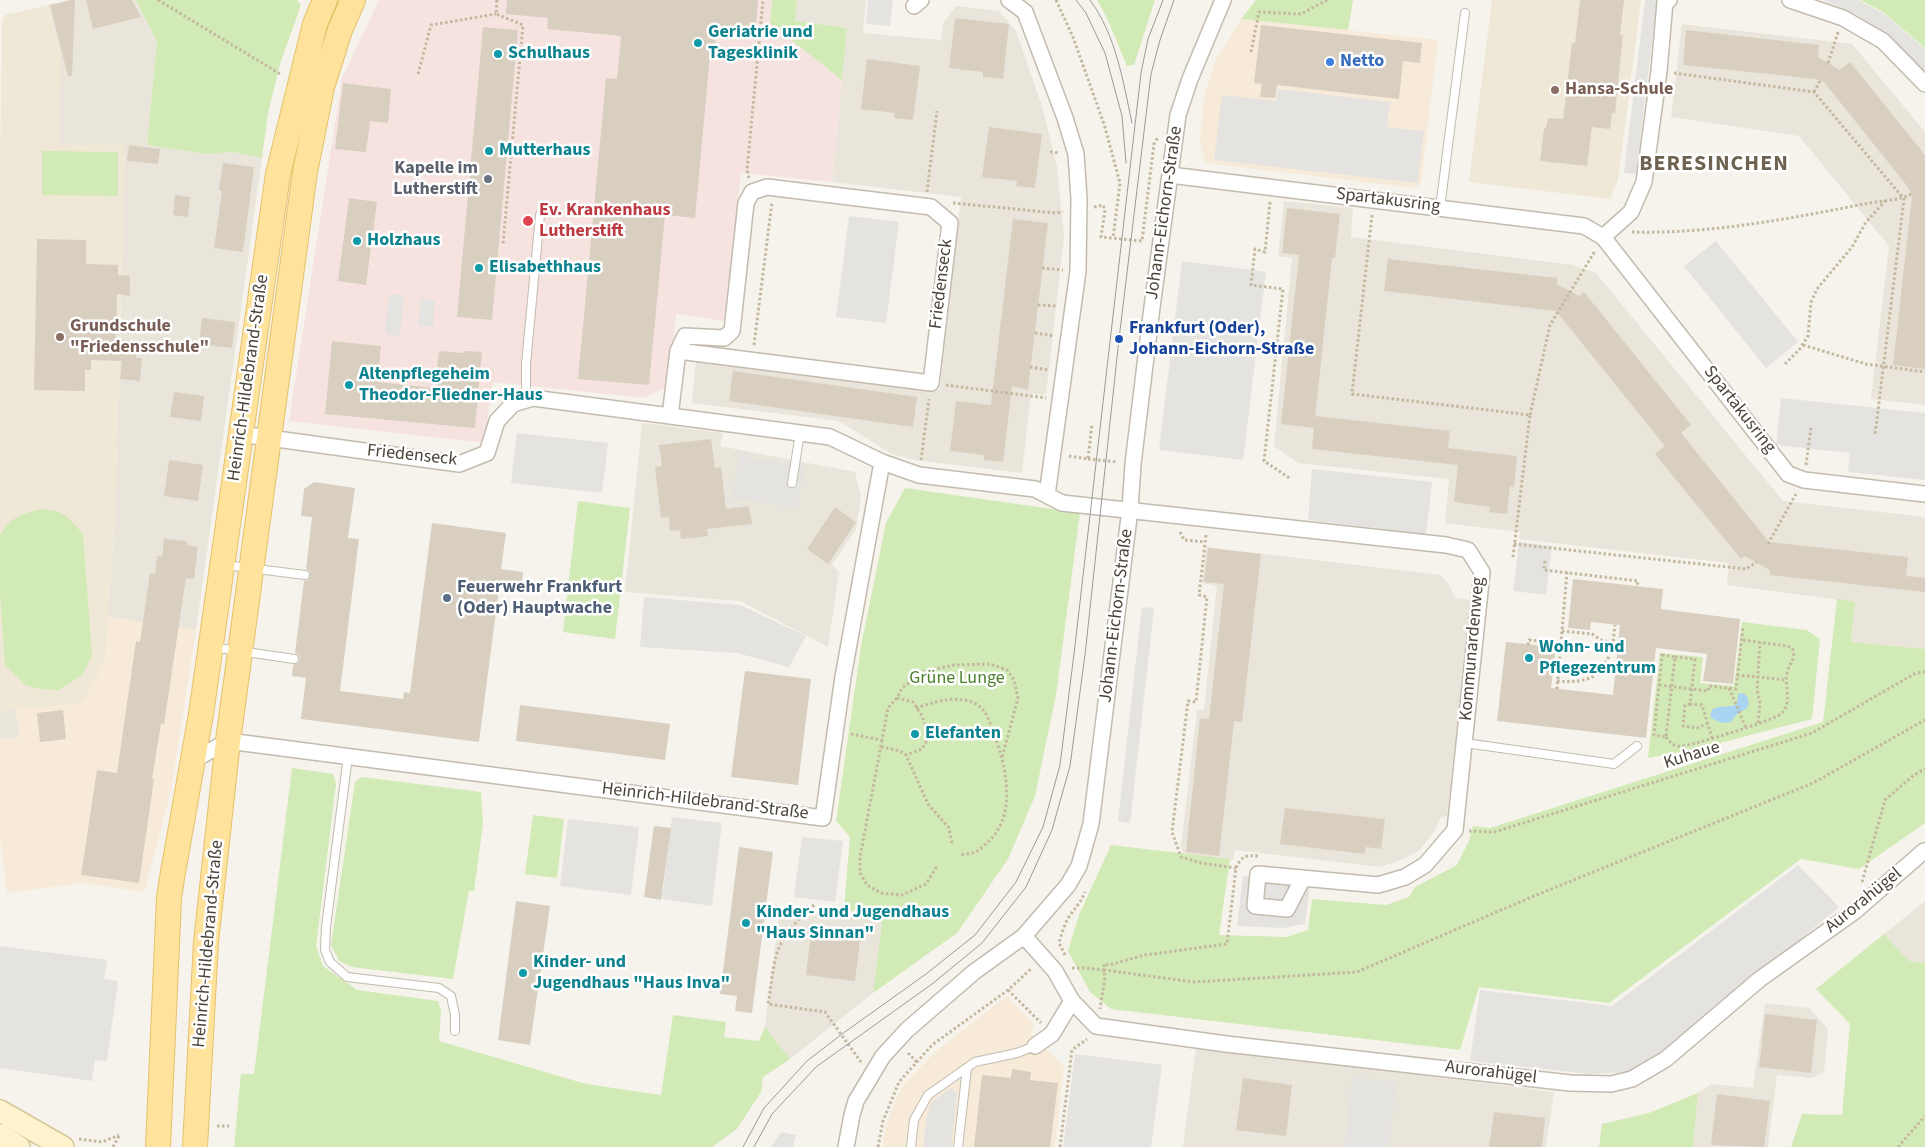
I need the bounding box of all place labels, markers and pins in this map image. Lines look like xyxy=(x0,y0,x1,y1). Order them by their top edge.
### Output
place label: Geriatrie und Tagesklinik xyxy=(708,22,813,64)
marker: Geriatrie und Tagesklinik xyxy=(692,37,704,49)
place label: Schulhaus xyxy=(508,43,590,65)
marker: Schulhaus xyxy=(492,48,504,60)
place label: Netto xyxy=(1340,51,1384,73)
marker: Netto xyxy=(1324,56,1336,68)
place label: Hansa-Schule xyxy=(1565,79,1673,101)
marker: Hansa-Schule xyxy=(1549,84,1561,96)
place label: Mutterhaus xyxy=(499,140,590,162)
marker: Mutterhaus xyxy=(483,145,495,157)
place label: Kapelle im Lutherstift xyxy=(393,158,478,200)
marker: Kapelle im Lutherstift xyxy=(482,173,494,185)
place label: Ev. Krankenhaus Lutherstift xyxy=(539,200,670,242)
marker: Ev. Krankenhaus Lutherstift xyxy=(521,214,535,228)
place label: Holzhaus xyxy=(367,230,441,252)
marker: Holzhaus xyxy=(351,235,363,247)
place label: Elisabethhaus xyxy=(489,257,601,279)
marker: Elisabethhaus xyxy=(473,262,485,274)
place label: Grundschule "Friedensschule" xyxy=(70,316,209,358)
place label: Frankfurt (Oder), Johann-Eichorn-Straße xyxy=(1129,318,1314,360)
marker: Grundschule "Friedensschule" xyxy=(54,331,66,343)
marker: Frankfurt (Oder), Johann-Eichorn-Straße xyxy=(1113,333,1125,345)
place label: Altenpflegeheim Theodor-Fliedner-Haus xyxy=(359,364,543,406)
marker: Altenpflegeheim Theodor-Fliedner-Haus xyxy=(343,379,355,391)
place label: Feuerwehr Frankfurt (Oder) Hauptwache xyxy=(457,577,622,620)
marker: Feuerwehr Frankfurt (Oder) Hauptwache xyxy=(441,592,453,604)
place label: Wohn- und Pflegezentrum xyxy=(1539,637,1656,680)
marker: Wohn- und Pflegezentrum xyxy=(1523,652,1535,664)
place label: Elefanten xyxy=(925,723,1001,745)
marker: Elefanten xyxy=(909,728,921,740)
place label: Kinder- und Jugendhaus "Haus Sinnan" xyxy=(756,902,949,944)
marker: Kinder- und Jugendhaus "Haus Sinnan" xyxy=(740,917,752,929)
place label: Kinder- und Jugendhaus "Haus Inva" xyxy=(533,952,730,994)
marker: Kinder- und Jugendhaus "Haus Inva" xyxy=(517,967,529,979)

